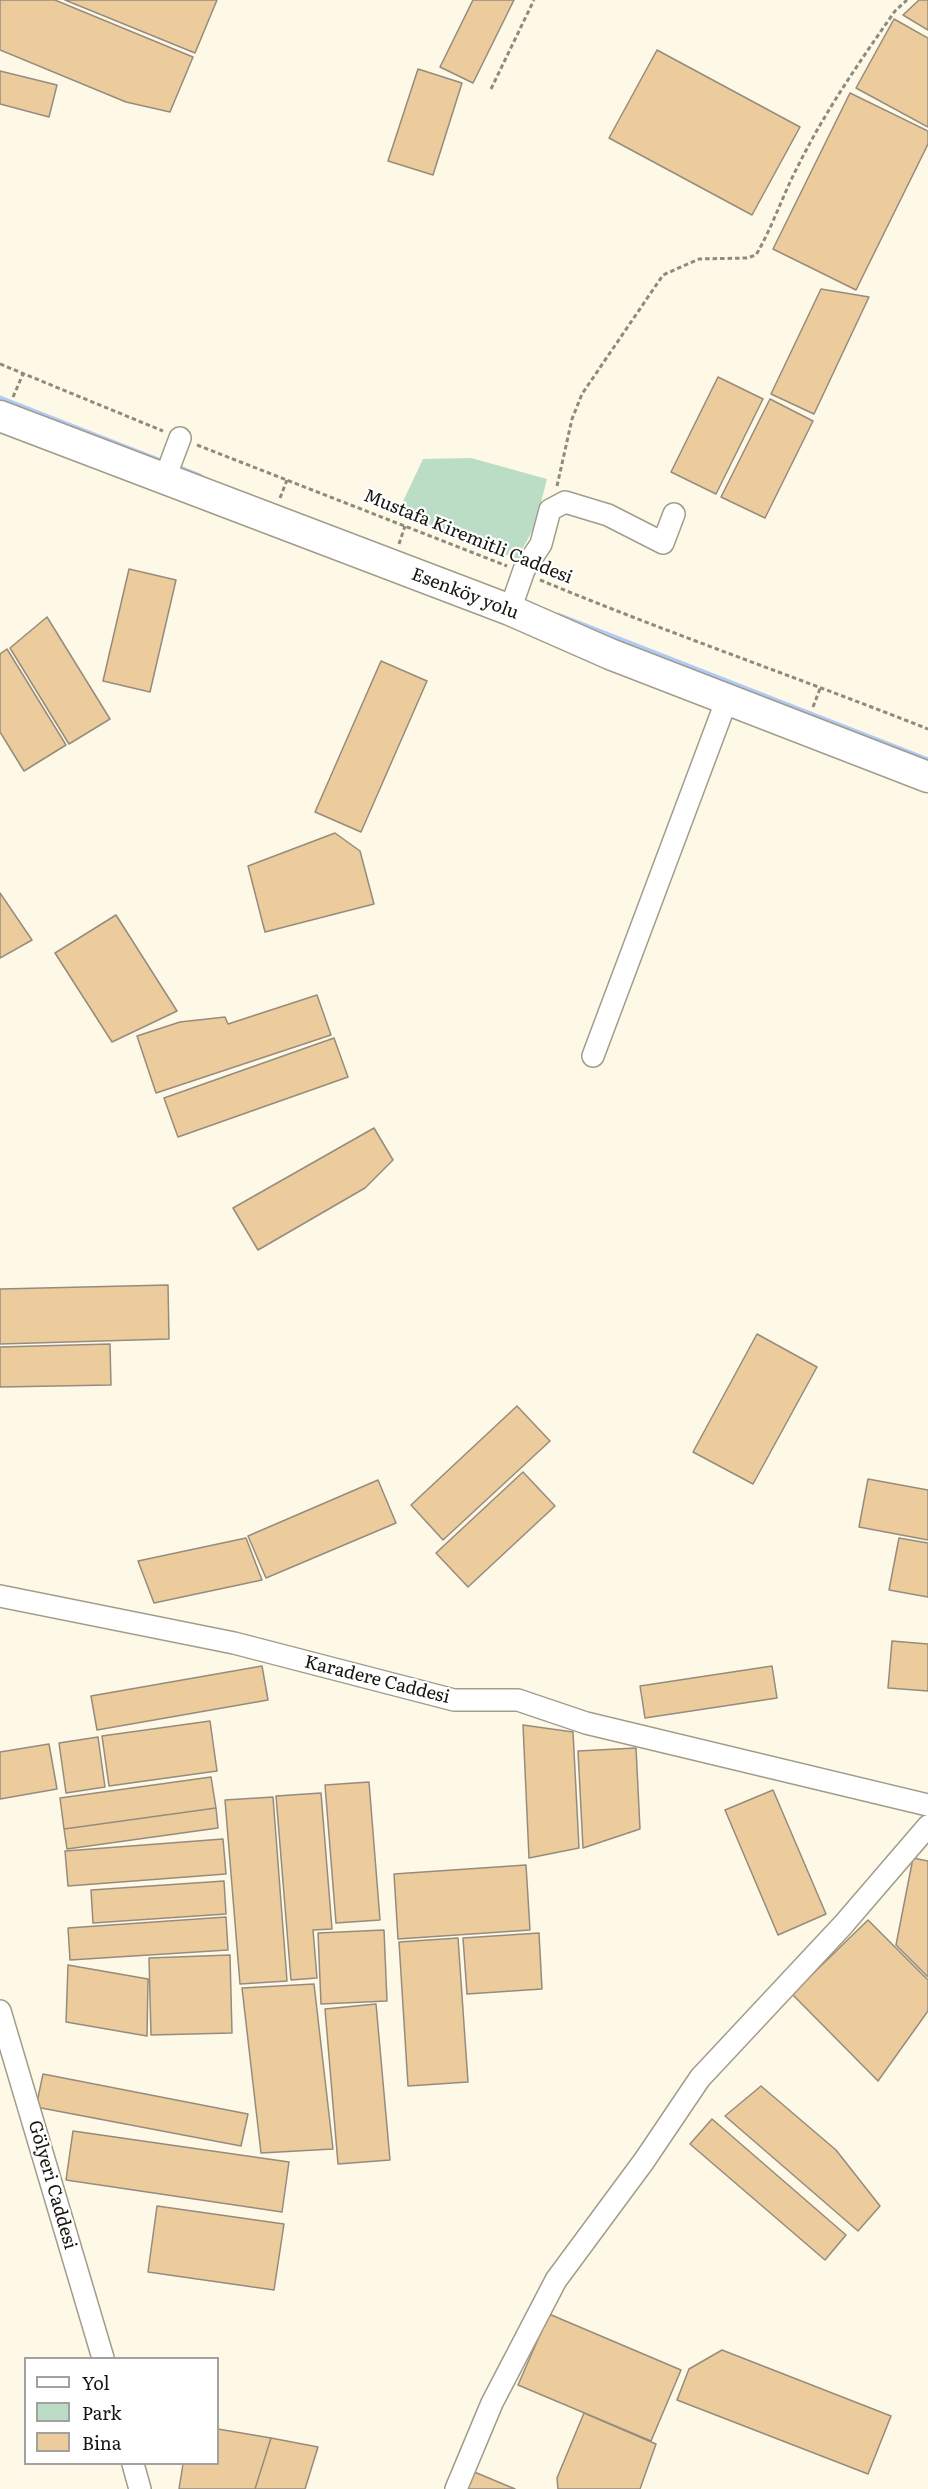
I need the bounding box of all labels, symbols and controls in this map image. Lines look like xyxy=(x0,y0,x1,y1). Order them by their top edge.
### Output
street label: Mustafa Kiremitli Caddesi xyxy=(360,485,576,589)
street label: Esenköy yolu xyxy=(408,564,522,624)
street label: Karadere Caddesi xyxy=(302,1651,452,1709)
street label: Gölyeri Caddesi xyxy=(23,2118,81,2252)
legend xyxy=(24,2357,219,2465)
text: Yol xyxy=(82,2369,110,2396)
text: Park xyxy=(82,2399,121,2426)
text: Bina xyxy=(82,2429,122,2456)

